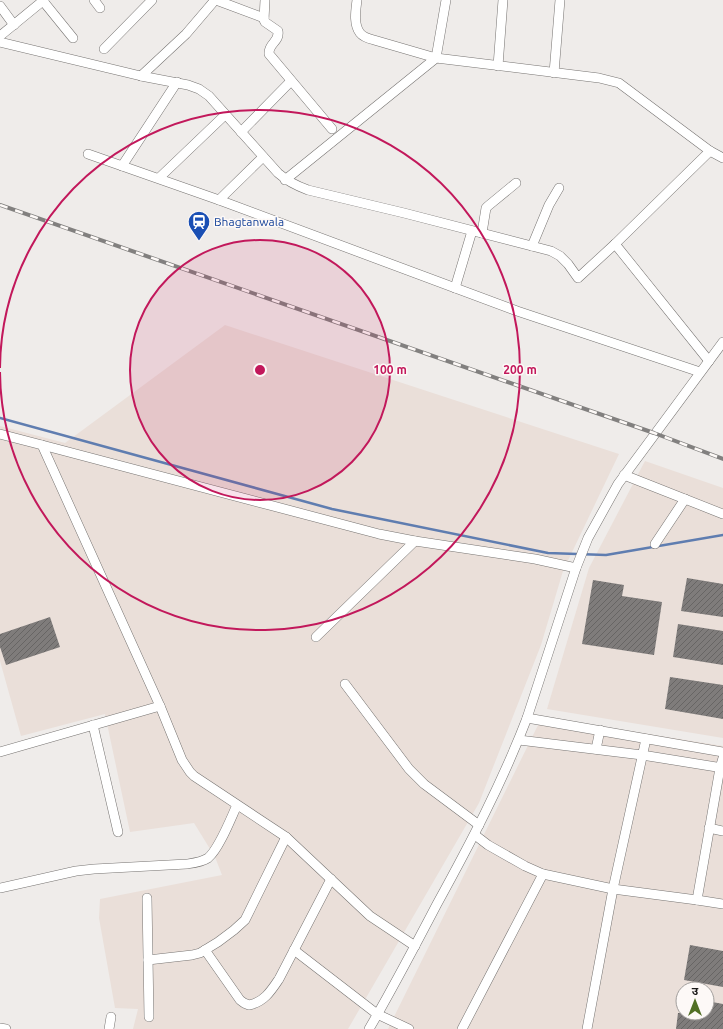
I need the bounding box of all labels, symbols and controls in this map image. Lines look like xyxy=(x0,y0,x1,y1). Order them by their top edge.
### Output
station icon: Bhagtanwala xyxy=(186,209,212,242)
place label: Bhagtanwala xyxy=(214,215,284,228)
centre of rings xyxy=(253,363,267,377)
text: 100 m xyxy=(373,363,407,376)
text: 200 m xyxy=(503,363,537,376)
north arrow xyxy=(675,981,715,1021)
text: उ xyxy=(692,985,699,997)

